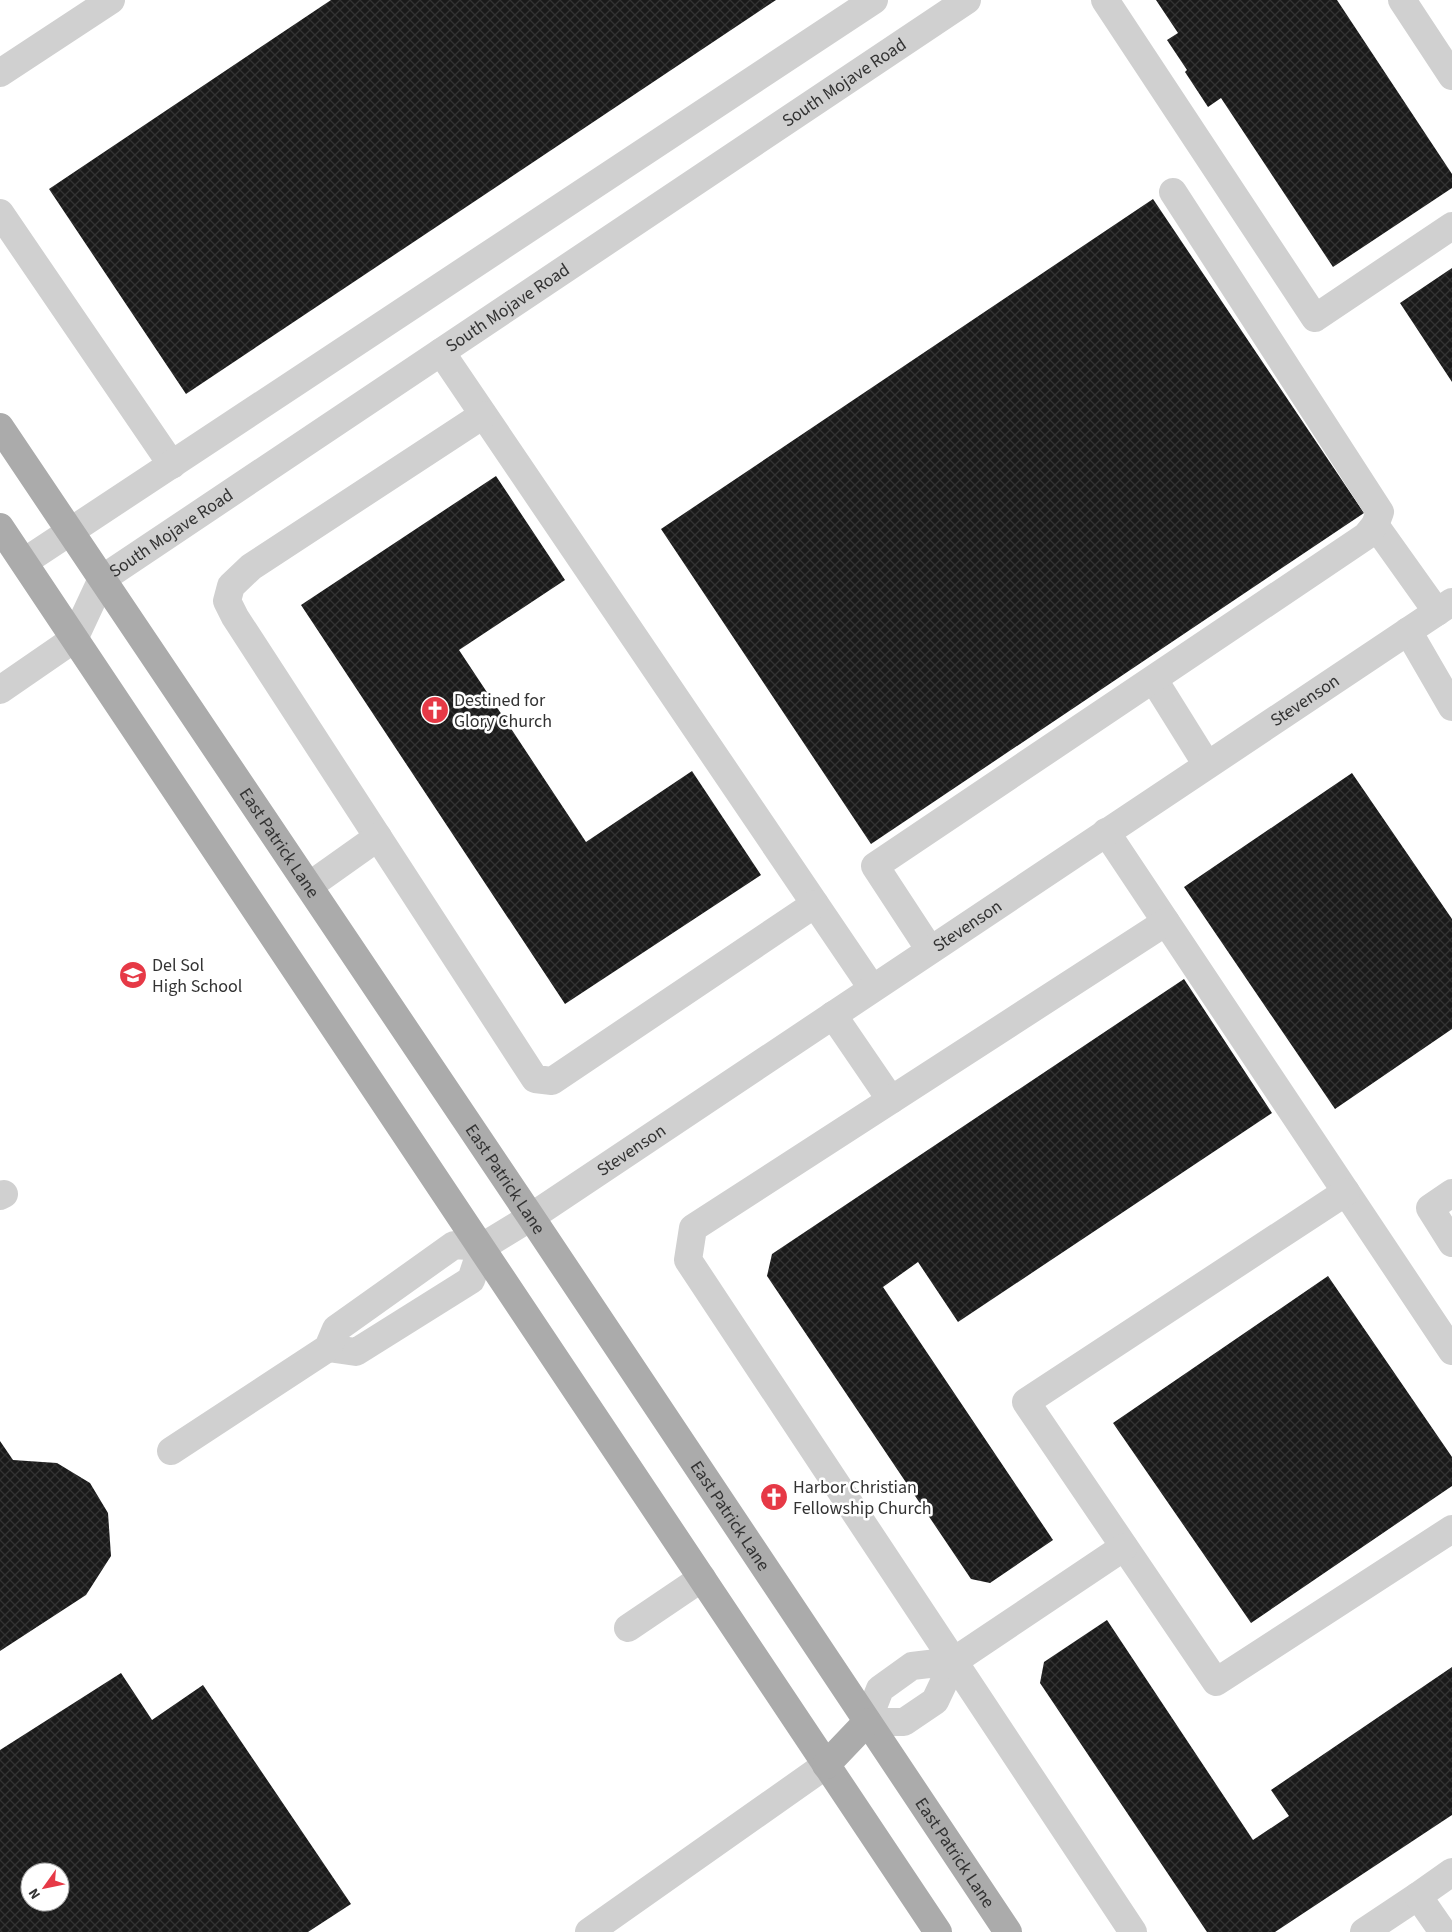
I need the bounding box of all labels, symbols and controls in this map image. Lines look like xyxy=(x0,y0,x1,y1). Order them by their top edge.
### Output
street label: South Mojave Road xyxy=(777,32,911,133)
street label: South Mojave Road xyxy=(441,257,575,359)
street label: South Mojave Road xyxy=(104,483,238,584)
street label: Stevenson xyxy=(1266,669,1345,733)
place label: Destined for Glory Church xyxy=(454,688,552,734)
church icon: Destined for Glory Church xyxy=(420,695,450,725)
street label: East Patrick Lane xyxy=(233,783,325,903)
street label: Stevenson xyxy=(928,894,1007,958)
place label: Del Sol High School xyxy=(152,953,242,999)
school or university icon: Del Sol High School xyxy=(118,960,148,990)
street label: Stevenson xyxy=(592,1118,671,1183)
street label: East Patrick Lane xyxy=(459,1119,551,1239)
street label: East Patrick Lane xyxy=(684,1456,776,1576)
place label: Harbor Christian Fellowship Church xyxy=(793,1475,932,1521)
church icon: Harbor Christian Fellowship Church xyxy=(759,1482,789,1512)
street label: East Patrick Lane xyxy=(909,1793,1001,1913)
north arrow xyxy=(20,1862,70,1912)
text: N xyxy=(24,1884,46,1903)

